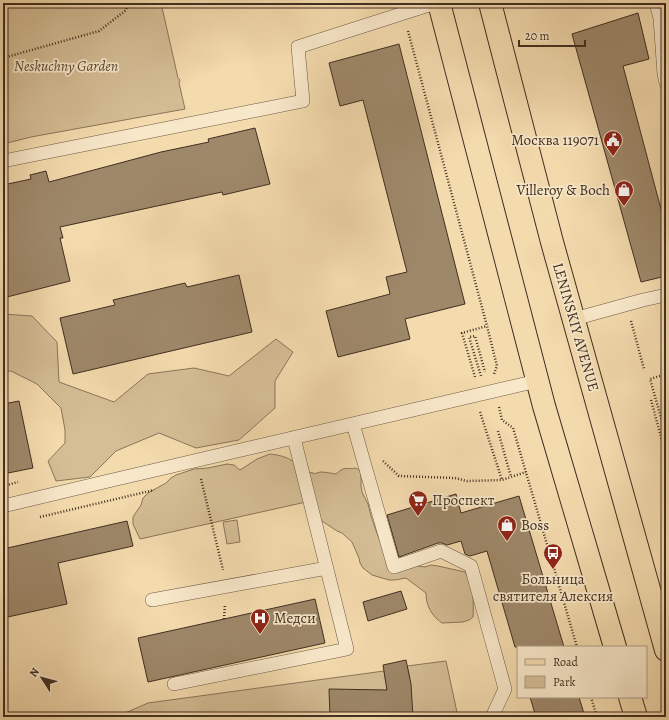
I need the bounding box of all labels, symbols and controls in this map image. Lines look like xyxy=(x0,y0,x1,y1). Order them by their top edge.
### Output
scale bar xyxy=(519,22,585,48)
text: 20 m xyxy=(525,28,549,44)
park label: Neskuchny Garden xyxy=(14,56,118,76)
public building icon: Москва 119071 xyxy=(602,129,624,157)
place label: Москва 119071 xyxy=(511,130,599,150)
shop icon: Villeroy & Boch xyxy=(613,179,635,207)
place label: Villeroy & Boch xyxy=(516,180,610,200)
street label: LENINSKIY AVENUE xyxy=(548,260,604,394)
supermarket icon: Проспект xyxy=(407,489,429,517)
place label: Проспект xyxy=(432,490,495,510)
shop icon: Boss xyxy=(496,514,518,542)
place label: Boss xyxy=(521,515,549,535)
bus stop icon: Больница святителя Алексия xyxy=(542,542,564,570)
place label: Больница святителя Алексия xyxy=(493,569,613,606)
hospital icon: Медси xyxy=(249,607,271,635)
place label: Медси xyxy=(274,608,316,628)
legend xyxy=(517,646,647,698)
text: Road xyxy=(553,654,579,670)
north arrow xyxy=(22,658,62,698)
text: N xyxy=(26,665,43,680)
text: Park xyxy=(553,674,576,690)

